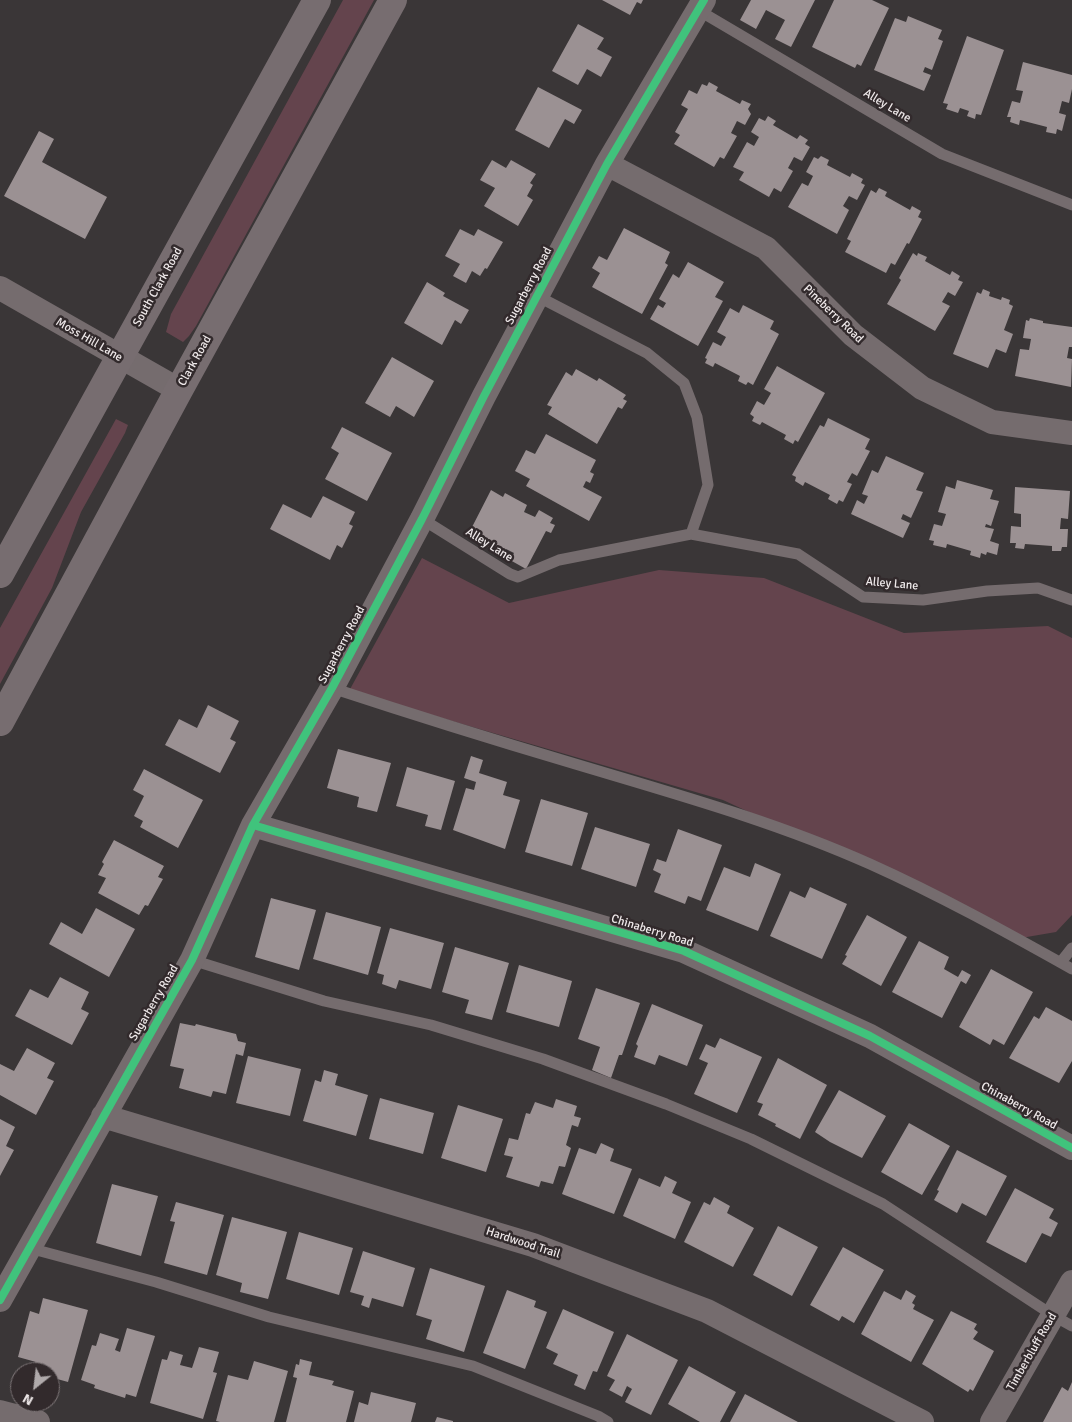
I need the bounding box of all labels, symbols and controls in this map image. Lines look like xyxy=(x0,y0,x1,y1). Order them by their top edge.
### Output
street label: Alley Lane xyxy=(861,86,913,126)
street label: South Clark Road xyxy=(130,245,186,329)
street label: Sugarberry Road xyxy=(503,245,555,327)
street label: Pineberry Road xyxy=(800,282,866,346)
street label: Moss Hill Lane xyxy=(53,315,125,365)
street label: Clark Road xyxy=(175,333,215,389)
street label: Alley Lane xyxy=(463,525,515,565)
street label: Alley Lane xyxy=(865,575,919,593)
street label: Sugarberry Road xyxy=(316,604,368,686)
street label: Chinaberry Road xyxy=(609,912,695,950)
street label: Sugarberry Road xyxy=(126,962,182,1044)
street label: Chinaberry Road xyxy=(978,1079,1060,1133)
street label: Hardwood Trail xyxy=(484,1224,562,1262)
street label: Timberbluff Road xyxy=(1004,1310,1060,1394)
north arrow xyxy=(10,1362,60,1412)
text: N xyxy=(20,1390,36,1409)

